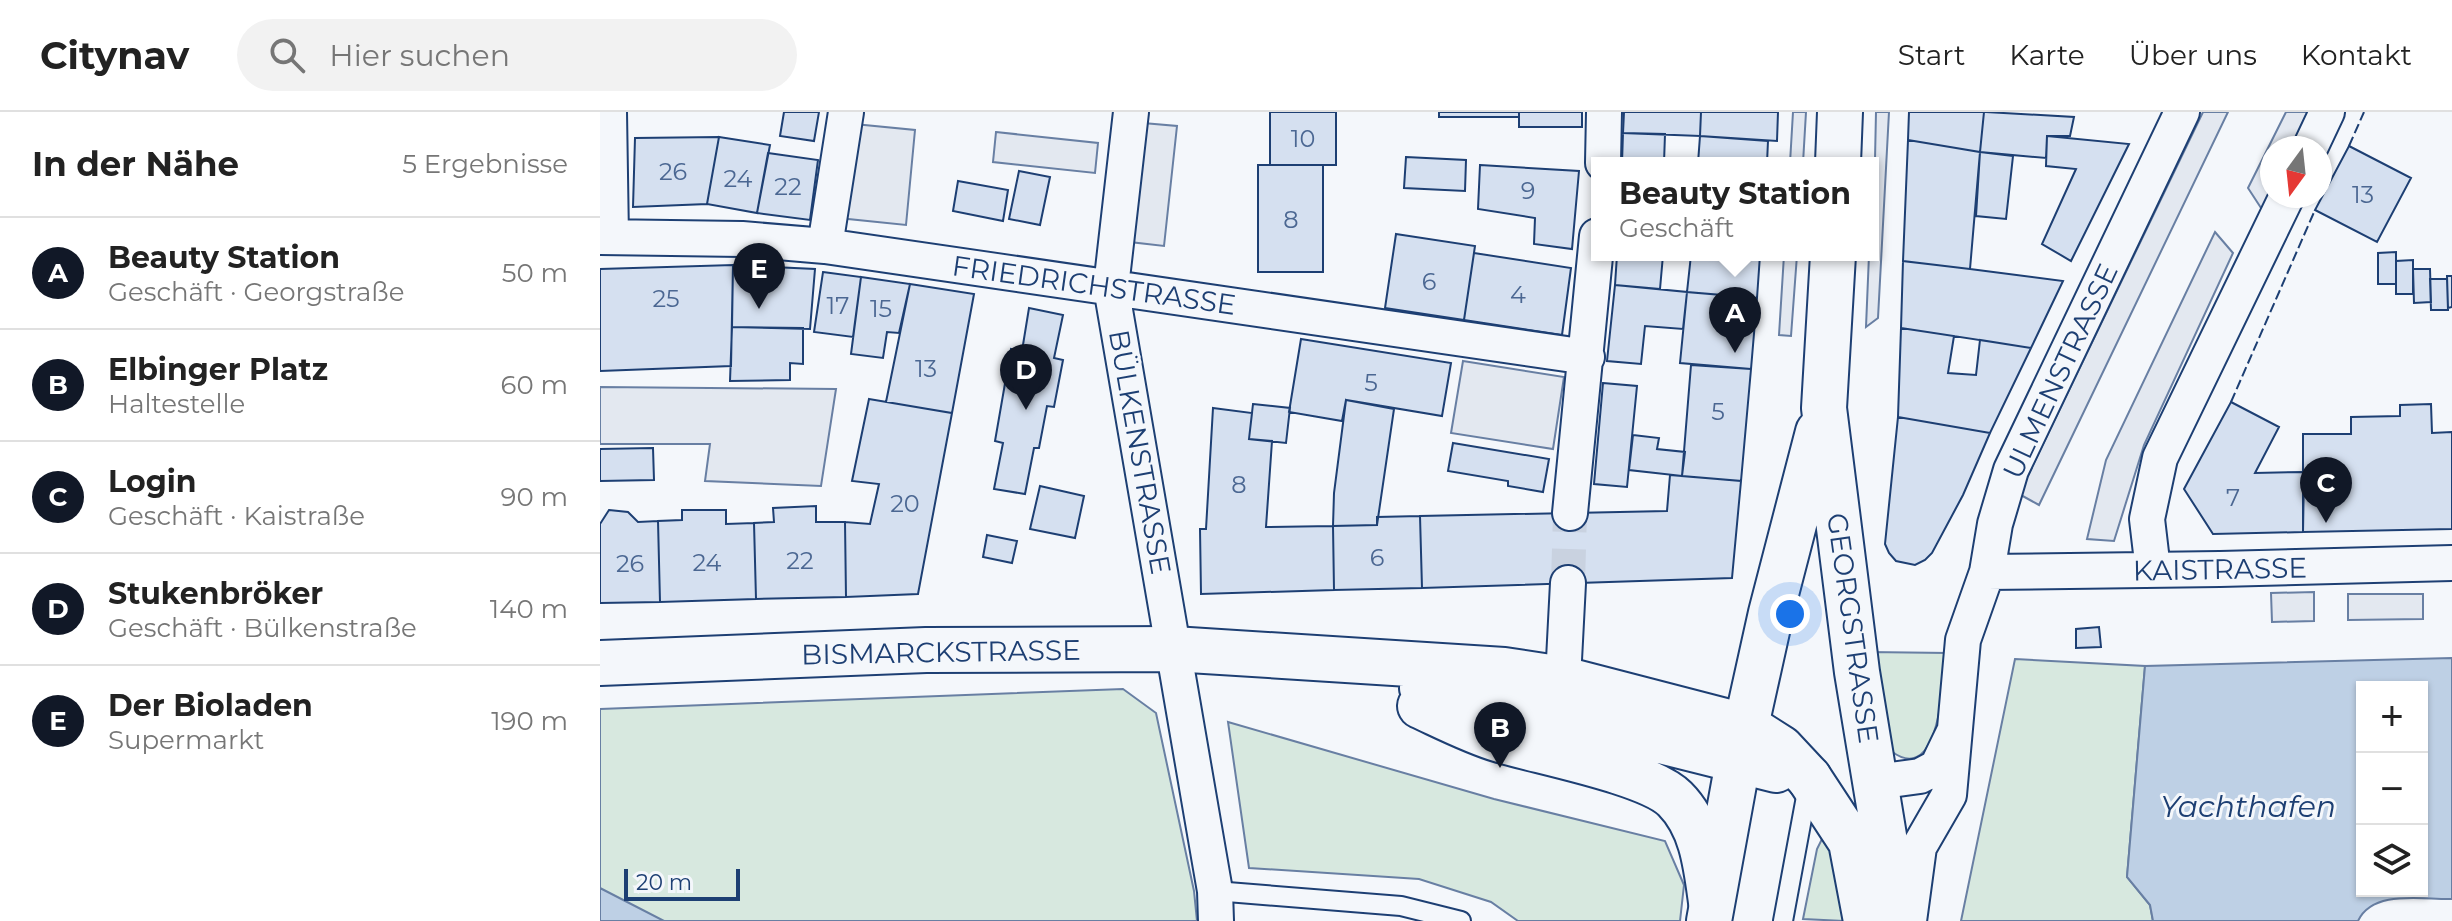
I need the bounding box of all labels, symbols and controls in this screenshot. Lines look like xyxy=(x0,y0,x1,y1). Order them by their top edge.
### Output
search box xyxy=(237,19,797,91)
text: Citynav xyxy=(40,32,189,79)
icon: search xyxy=(265,33,309,77)
text: Hier suchen xyxy=(329,37,510,74)
text: Start xyxy=(1898,38,1965,72)
text: Karte xyxy=(2009,38,2085,72)
text: Über uns xyxy=(2129,38,2257,72)
text: Kontakt xyxy=(2301,38,2412,72)
house number: 10 xyxy=(1291,124,1315,153)
north arrow xyxy=(2260,136,2332,208)
text: In der Nähe xyxy=(32,143,239,185)
text: 5 Ergebnisse xyxy=(402,148,568,180)
house number: 26 xyxy=(659,157,687,186)
popup xyxy=(1591,157,1879,261)
house number: 24 xyxy=(724,164,753,193)
house number: 22 xyxy=(774,172,802,201)
text: Beauty Station xyxy=(1619,175,1851,212)
house number: 9 xyxy=(1521,176,1535,205)
house number: 13 xyxy=(2352,180,2374,209)
house number: 8 xyxy=(1283,205,1299,234)
text: Geschäft xyxy=(1619,212,1734,244)
text: Beauty Station xyxy=(108,239,340,276)
pin: E xyxy=(733,243,785,309)
street label: FRIEDRICHSTRASSE xyxy=(950,248,1238,322)
text: A xyxy=(48,257,68,289)
text: 50 m xyxy=(502,257,568,289)
street label: ULMENSTRASSE xyxy=(1995,258,2125,484)
house number: 6 xyxy=(1422,267,1436,296)
text: Geschäft · Georgstraße xyxy=(108,276,404,308)
house number: 4 xyxy=(1510,280,1526,309)
house number: 25 xyxy=(652,284,680,313)
pin: A xyxy=(1709,287,1761,353)
house number: 17 xyxy=(827,291,849,320)
house number: 15 xyxy=(870,294,892,323)
street label: BÜLKENSTRASSE xyxy=(1102,327,1178,577)
pin: D xyxy=(1000,344,1052,410)
text: Elbinger Platz xyxy=(108,351,328,388)
house number: 13 xyxy=(915,354,937,383)
house number: 5 xyxy=(1364,368,1378,397)
text: B xyxy=(48,369,68,401)
text: 60 m xyxy=(501,369,568,401)
text: Haltestelle xyxy=(108,388,245,420)
house number: 5 xyxy=(1711,397,1725,426)
pin: C xyxy=(2300,457,2352,523)
text: Login xyxy=(108,463,196,500)
house number: 8 xyxy=(1231,470,1247,499)
text: C xyxy=(49,481,67,513)
text: 90 m xyxy=(501,481,568,513)
house number: 7 xyxy=(2226,483,2240,512)
house number: 20 xyxy=(890,489,920,518)
text: Geschäft · Kaistraße xyxy=(108,500,365,532)
street label: GEORGSTRASSE xyxy=(1820,511,1886,745)
house number: 6 xyxy=(1370,543,1384,572)
house number: 22 xyxy=(786,546,814,575)
house number: 24 xyxy=(693,548,722,577)
house number: 26 xyxy=(616,549,644,578)
street label: KAISTRASSE xyxy=(2133,550,2307,588)
text: Stukenbröker xyxy=(108,575,323,612)
text: D xyxy=(47,593,69,625)
text: 140 m xyxy=(490,593,568,625)
your location xyxy=(1770,594,1810,634)
text: Geschäft · Bülkenstraße xyxy=(108,612,417,644)
street label: BISMARCKSTRASSE xyxy=(801,633,1081,671)
map controls xyxy=(2356,681,2428,897)
button: + xyxy=(2356,681,2428,753)
text: Der Bioladen xyxy=(108,687,313,724)
pin: B xyxy=(1474,702,1526,768)
text: E xyxy=(49,705,67,737)
text: 190 m xyxy=(491,705,568,737)
text: Supermarkt xyxy=(108,724,264,756)
button: − xyxy=(2356,753,2428,825)
water label: Yachthafen xyxy=(2160,788,2336,825)
button: layers xyxy=(2356,825,2428,897)
scale bar xyxy=(624,865,740,901)
text: 20 m xyxy=(636,869,692,896)

